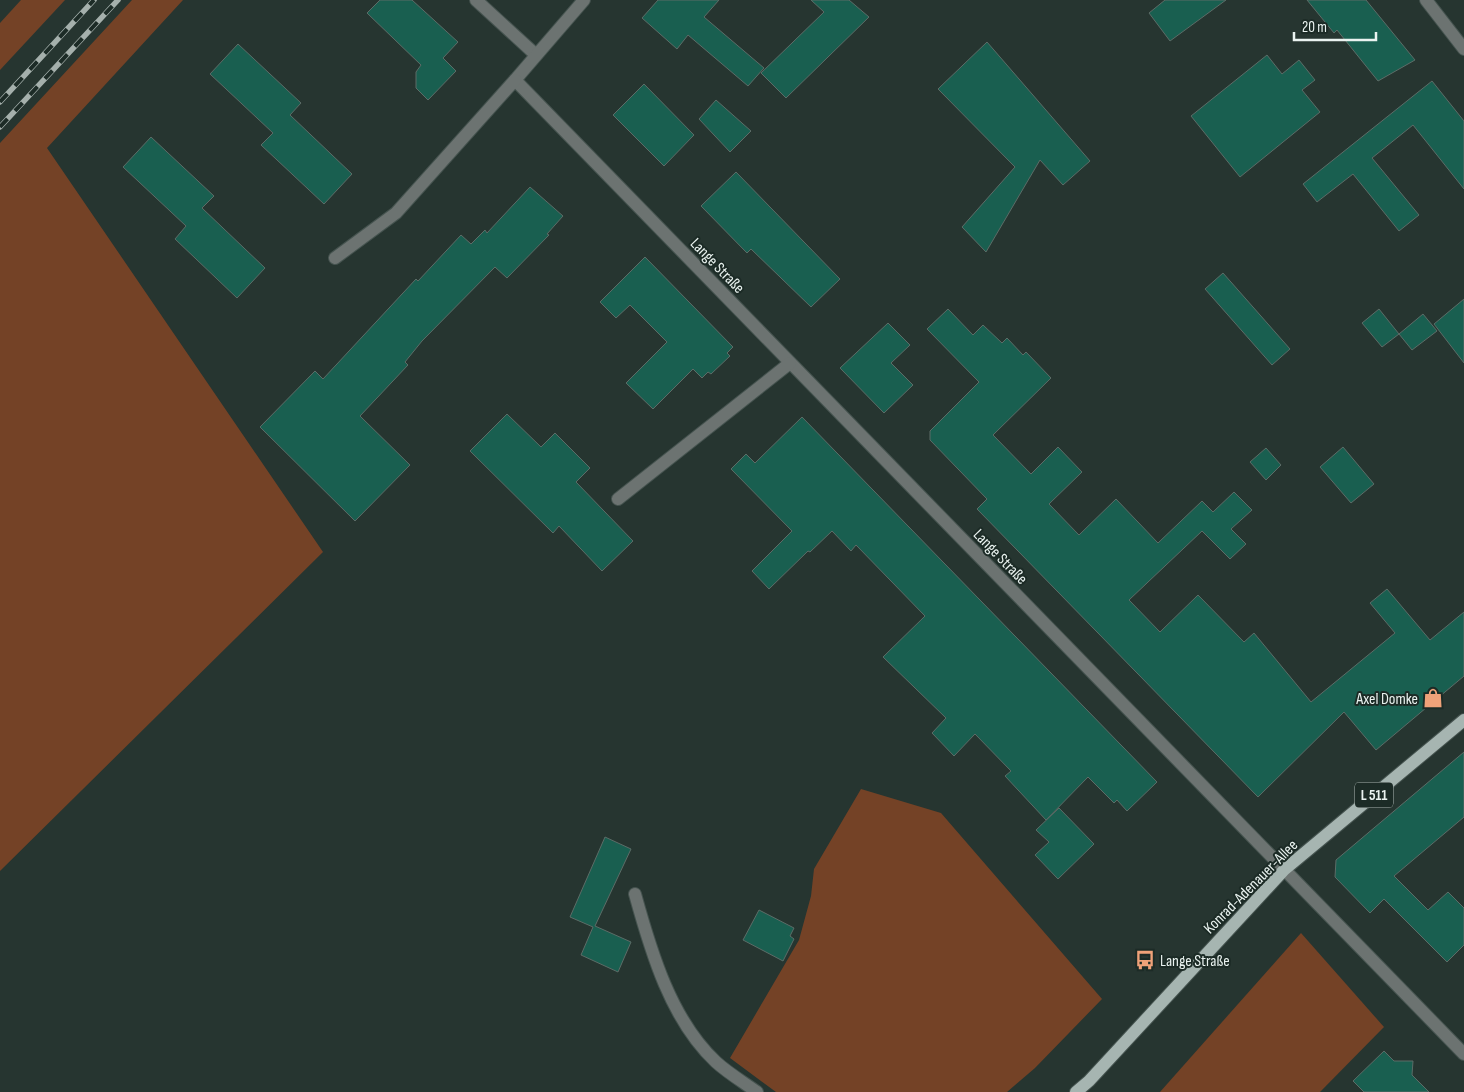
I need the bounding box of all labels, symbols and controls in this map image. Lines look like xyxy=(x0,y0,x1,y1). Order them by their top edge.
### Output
scale bar xyxy=(1294,10,1376,42)
text: 20 m xyxy=(1302,18,1327,37)
street label: Lange Straße xyxy=(686,234,748,298)
street label: Lange Straße xyxy=(969,525,1031,589)
shop icon: Axel Domke xyxy=(1422,687,1444,709)
place label: Axel Domke xyxy=(1355,690,1418,709)
road number: L 511 xyxy=(1355,782,1393,808)
street label: Konrad-Adenauer-Allee xyxy=(1200,836,1302,938)
bus stop icon: Lange Straße xyxy=(1134,949,1156,971)
place label: Lange Straße xyxy=(1160,952,1230,971)

